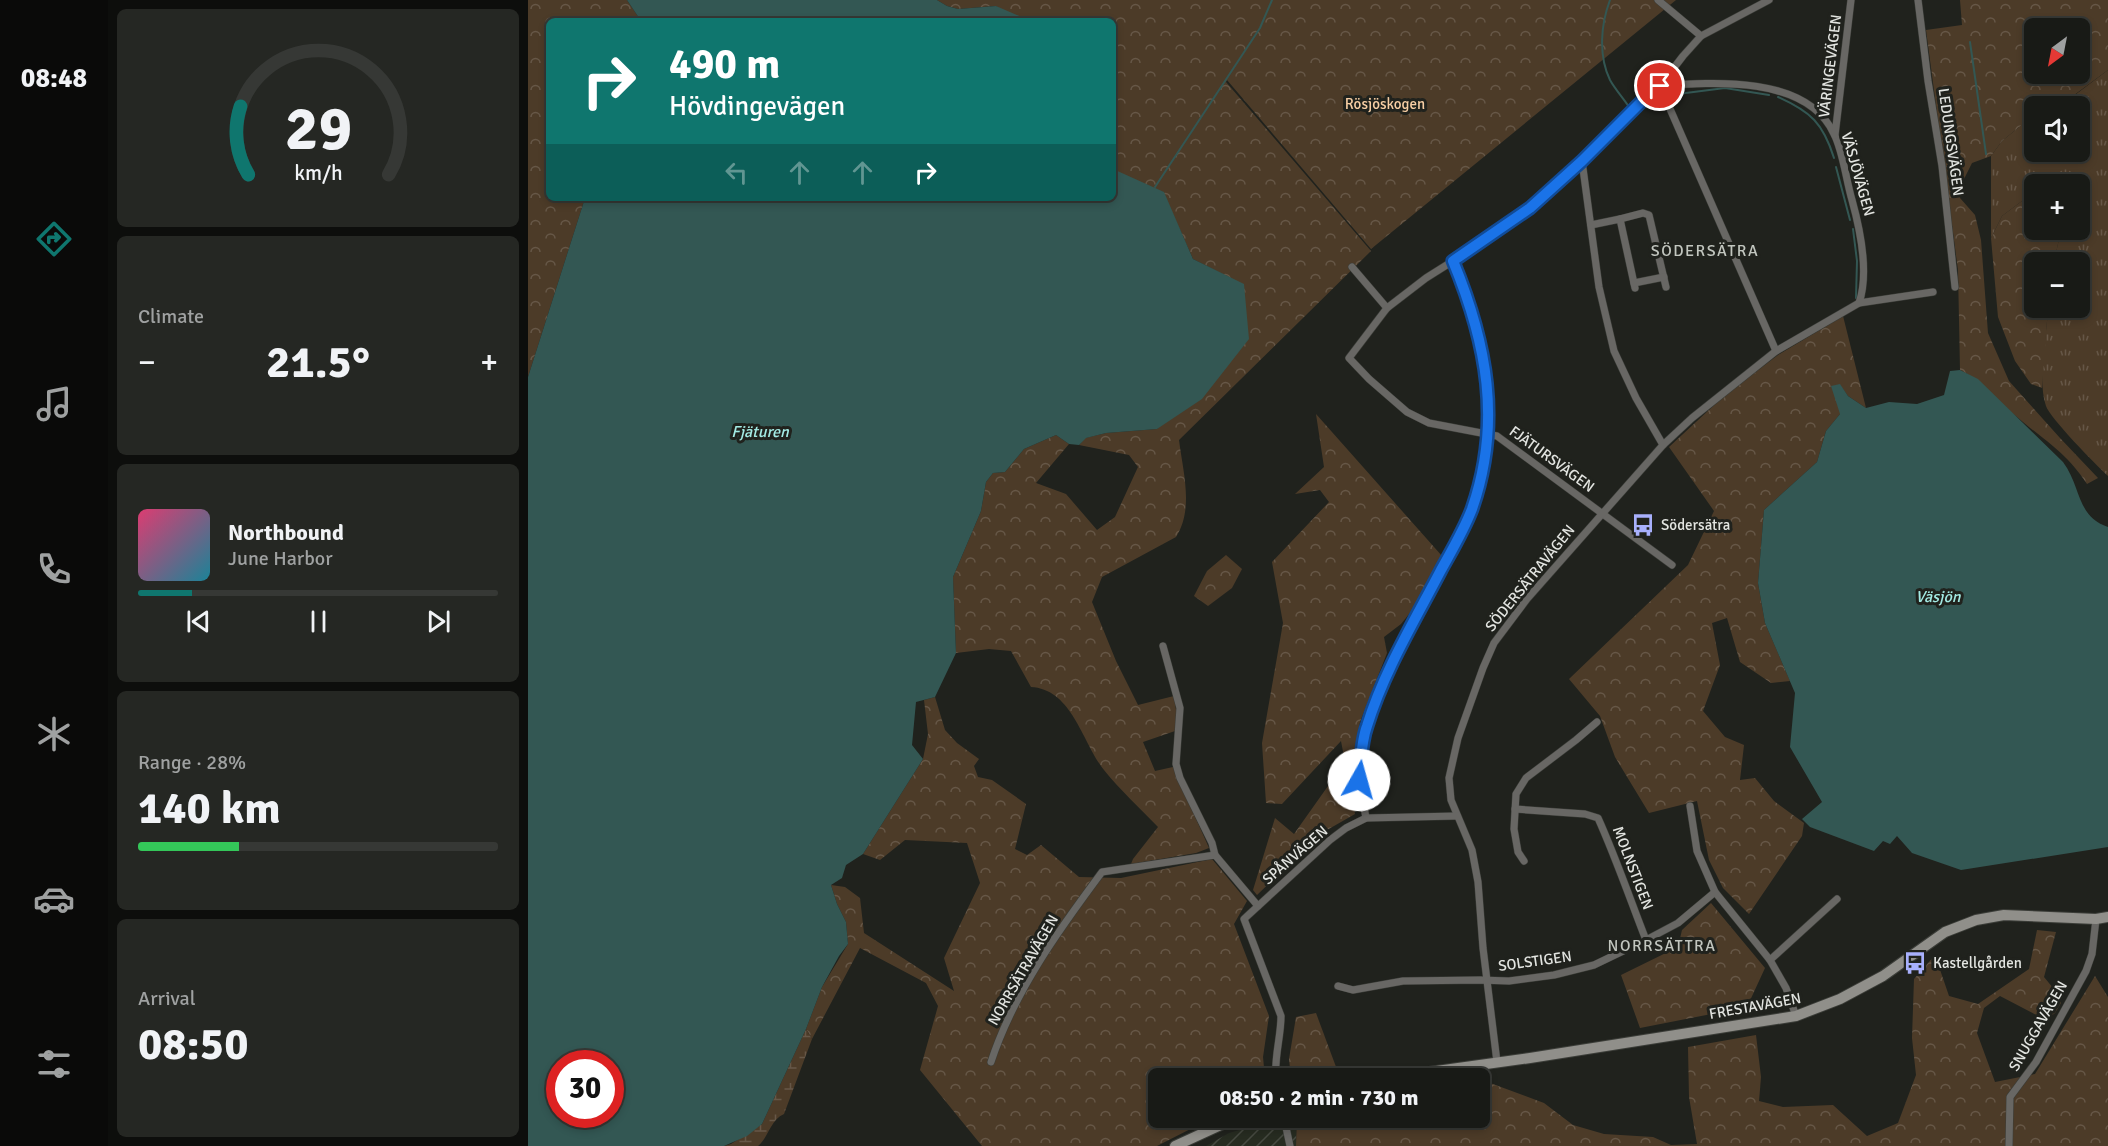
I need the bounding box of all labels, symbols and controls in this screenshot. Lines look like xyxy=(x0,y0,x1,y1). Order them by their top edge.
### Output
street label: VÄRINGEVÄGEN xyxy=(1815,13,1845,119)
north arrow xyxy=(2024,18,2090,84)
map controls xyxy=(2024,18,2090,318)
text: 490 m xyxy=(669,39,780,90)
icon: right xyxy=(570,42,648,120)
pin xyxy=(1634,60,1685,111)
text: 08:48 xyxy=(21,62,87,95)
icon: arrive xyxy=(1643,69,1676,102)
street label: LEDUNGSVÄGEN xyxy=(1935,87,1967,197)
text: 29 xyxy=(284,90,352,167)
text: Hövdingevägen xyxy=(669,90,845,123)
park label: Rösjöskogen xyxy=(1345,95,1425,113)
button: sound xyxy=(2024,96,2090,162)
street label: VÄSJÖVÄGEN xyxy=(1837,130,1879,218)
icon: left xyxy=(720,156,753,189)
icon: ahead xyxy=(783,156,816,189)
icon: ahead xyxy=(846,156,879,189)
icon: right xyxy=(909,156,942,189)
text: km/h xyxy=(294,161,342,187)
button: + xyxy=(2024,174,2090,240)
icon: directions xyxy=(33,218,75,260)
district label: SÖDERSÄTRA xyxy=(1651,241,1759,261)
button: − xyxy=(2024,252,2090,318)
text: Climate xyxy=(138,304,204,329)
text: 21.5° xyxy=(266,335,370,390)
text: − xyxy=(138,342,156,383)
text: + xyxy=(480,342,498,383)
icon: music xyxy=(33,383,75,425)
water label: Fjäturen xyxy=(731,422,790,442)
street label: FJÄTURSVÄGEN xyxy=(1506,422,1598,496)
bus stop icon: Södersätra xyxy=(1630,512,1656,538)
place label: Södersätra xyxy=(1661,516,1730,534)
text: Northbound xyxy=(228,519,344,546)
street label: SÖDERSÄTRAVÄGEN xyxy=(1481,521,1579,635)
text: June Harbor xyxy=(228,546,333,571)
icon: phone xyxy=(33,548,75,590)
water label: Väsjön xyxy=(1915,587,1962,607)
icon: previous xyxy=(182,605,215,638)
icon: pause xyxy=(302,605,335,638)
icon: next xyxy=(422,605,455,638)
icon: climate xyxy=(33,713,75,755)
position arrow xyxy=(1327,748,1391,812)
text: Range · 28% xyxy=(138,750,246,775)
text: 140 km xyxy=(138,781,281,836)
street label: SPÅNVÄGEN xyxy=(1259,822,1331,888)
street label: MOLNSTIGEN xyxy=(1609,824,1657,912)
icon: car xyxy=(33,878,75,920)
street label: NORRSÄTRAVÄGEN xyxy=(984,912,1062,1028)
district label: NORRSÄTTRA xyxy=(1608,936,1716,956)
street label: SOLSTIGEN xyxy=(1497,947,1573,975)
bus stop icon: Kastellgården xyxy=(1902,950,1928,976)
place label: Kastellgården xyxy=(1933,954,2022,972)
street label: SNUGGAVÄGEN xyxy=(2005,978,2071,1074)
text: Arrival xyxy=(138,986,196,1011)
street label: FRESTAVÄGEN xyxy=(1707,989,1803,1023)
text: 08:50 xyxy=(138,1017,248,1072)
icon: filters xyxy=(33,1043,75,1085)
speed limit sign: 30 xyxy=(546,1050,624,1128)
text: 08:50 · 2 min · 730 m xyxy=(1219,1084,1419,1111)

